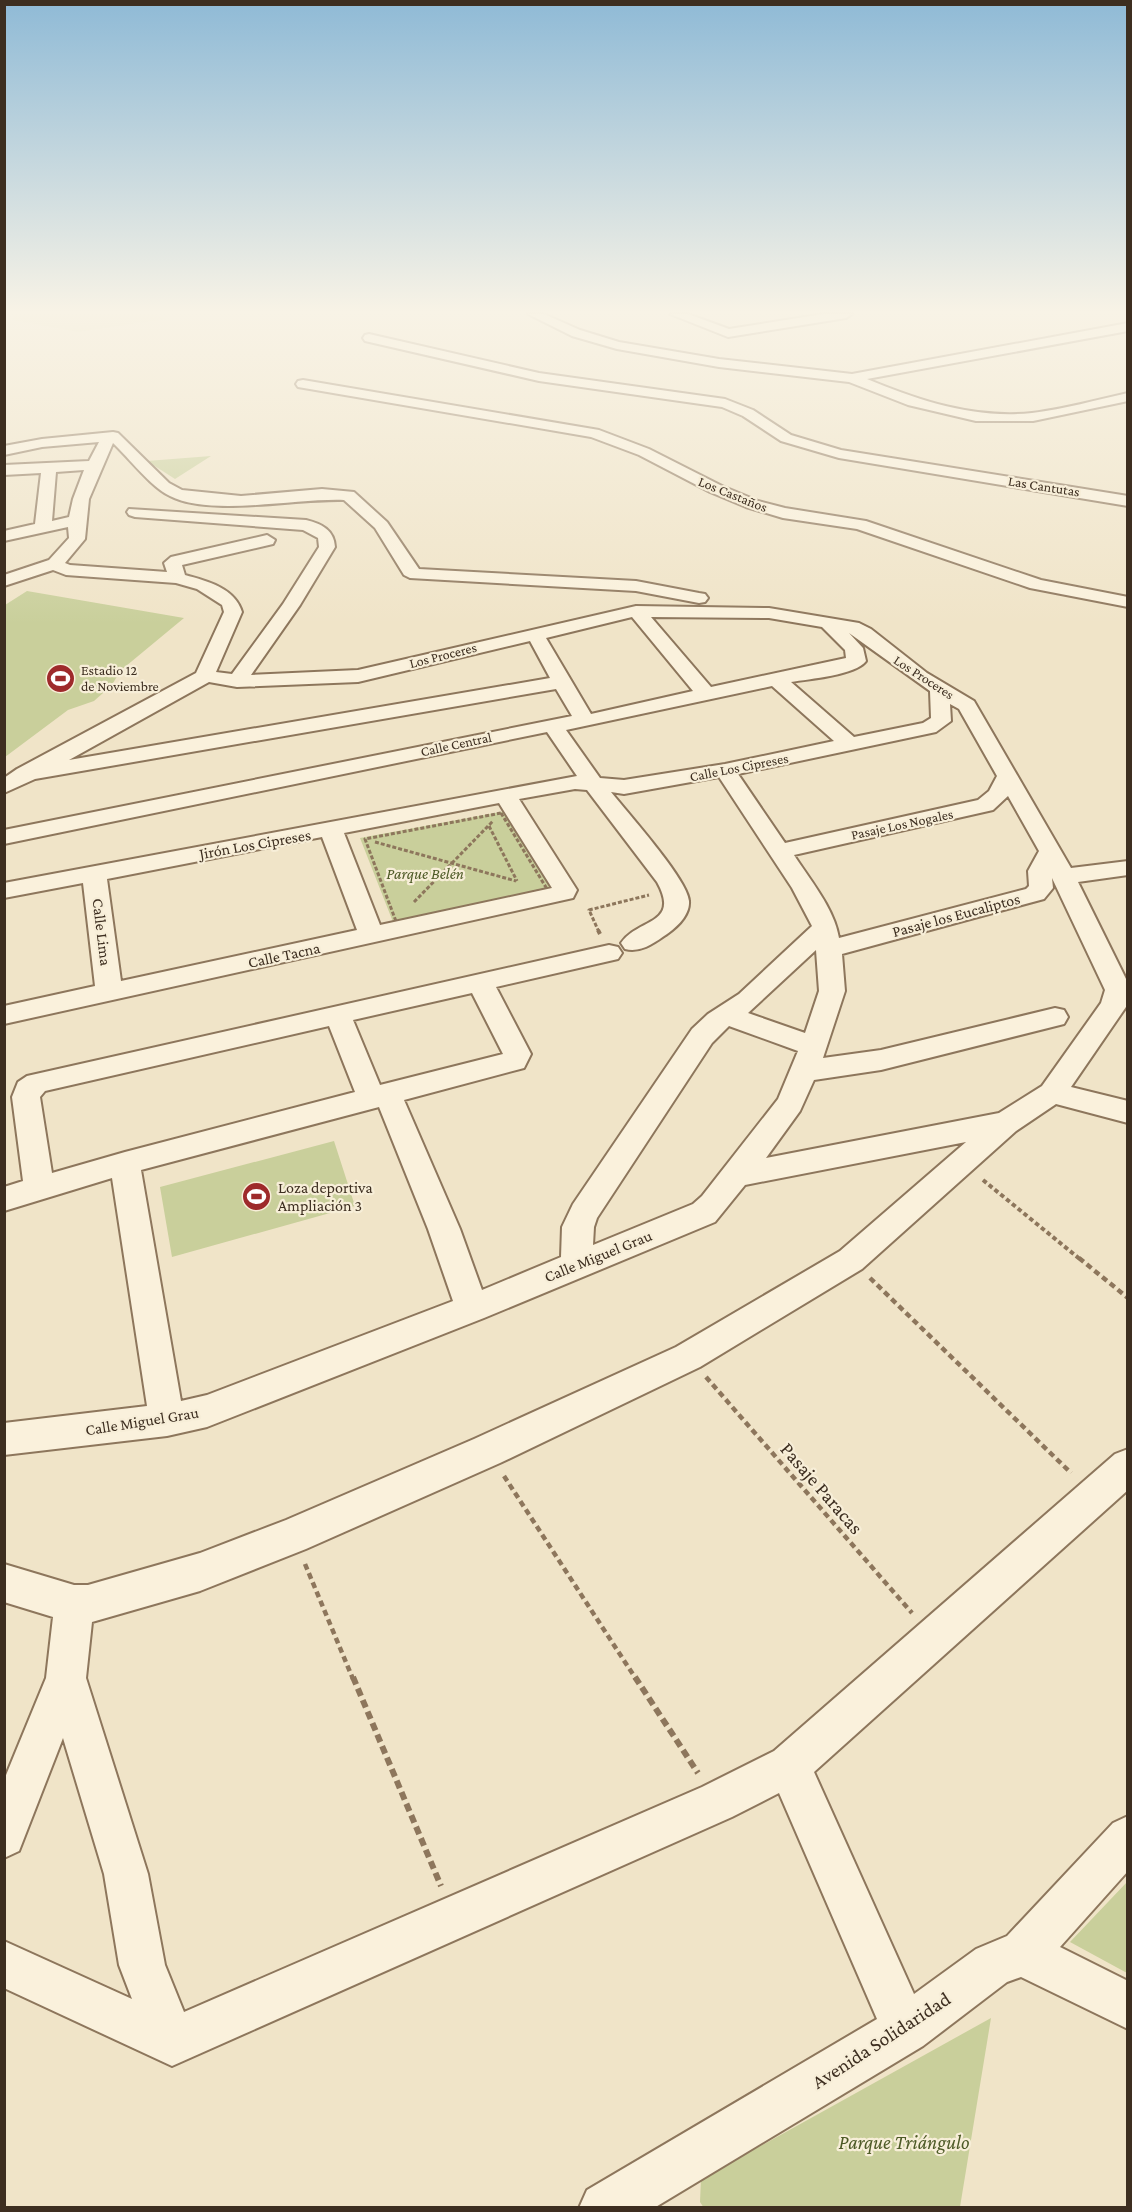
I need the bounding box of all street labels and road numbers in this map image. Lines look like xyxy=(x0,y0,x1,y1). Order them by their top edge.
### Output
street label: Las Cantutas xyxy=(1007,472,1081,500)
street label: Los Castaños xyxy=(696,473,770,515)
street label: Los Proceres xyxy=(408,639,478,671)
street label: Los Proceres xyxy=(891,652,957,702)
street label: Calle Central xyxy=(419,729,493,759)
street label: Calle Los Cipreses xyxy=(688,750,790,784)
street label: Pasaje Los Nogales xyxy=(849,805,955,844)
street label: Jirón Los Cipreses xyxy=(196,826,312,864)
street label: Pasaje los Eucaliptos xyxy=(890,890,1022,941)
street label: Calle Lima xyxy=(89,897,115,967)
street label: Calle Tacna xyxy=(246,939,322,971)
street label: Calle Miguel Grau xyxy=(542,1226,655,1286)
street label: Calle Miguel Grau xyxy=(84,1404,201,1439)
street label: Pasaje Paracas xyxy=(776,1438,868,1539)
street label: Avenida Solidaridad xyxy=(808,1987,955,2093)

